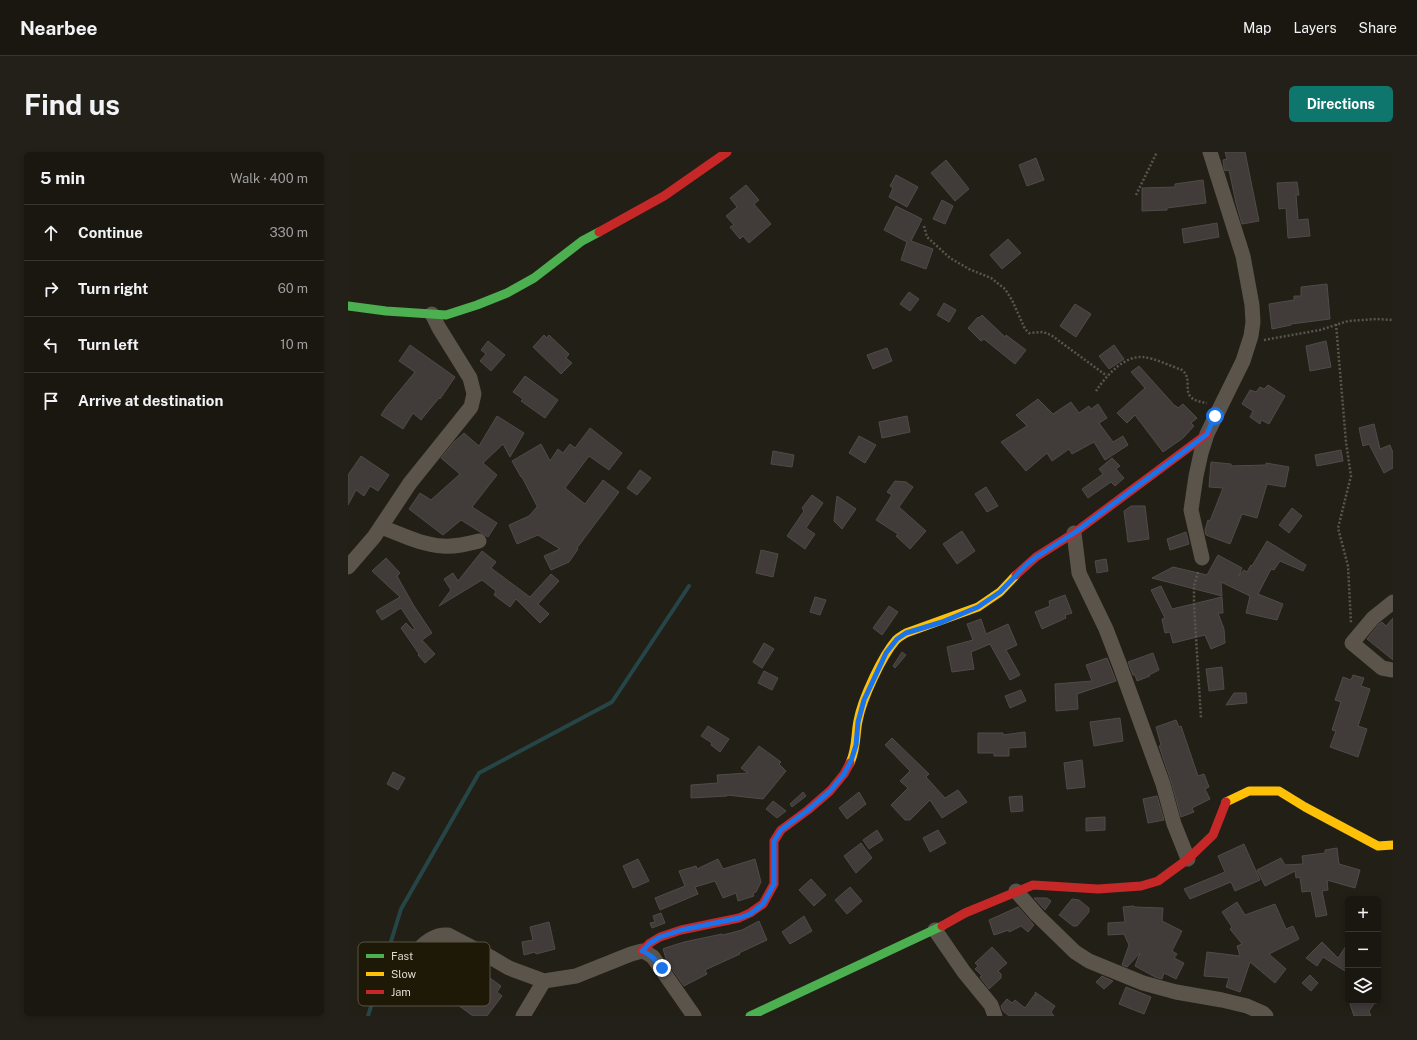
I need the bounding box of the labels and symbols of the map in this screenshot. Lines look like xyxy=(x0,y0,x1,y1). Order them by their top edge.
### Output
route start xyxy=(1206,407,1224,425)
legend xyxy=(358,942,490,1006)
text: Fast xyxy=(391,950,413,962)
route end xyxy=(653,959,671,977)
text: Slow xyxy=(391,968,417,980)
text: Jam xyxy=(391,986,411,998)

